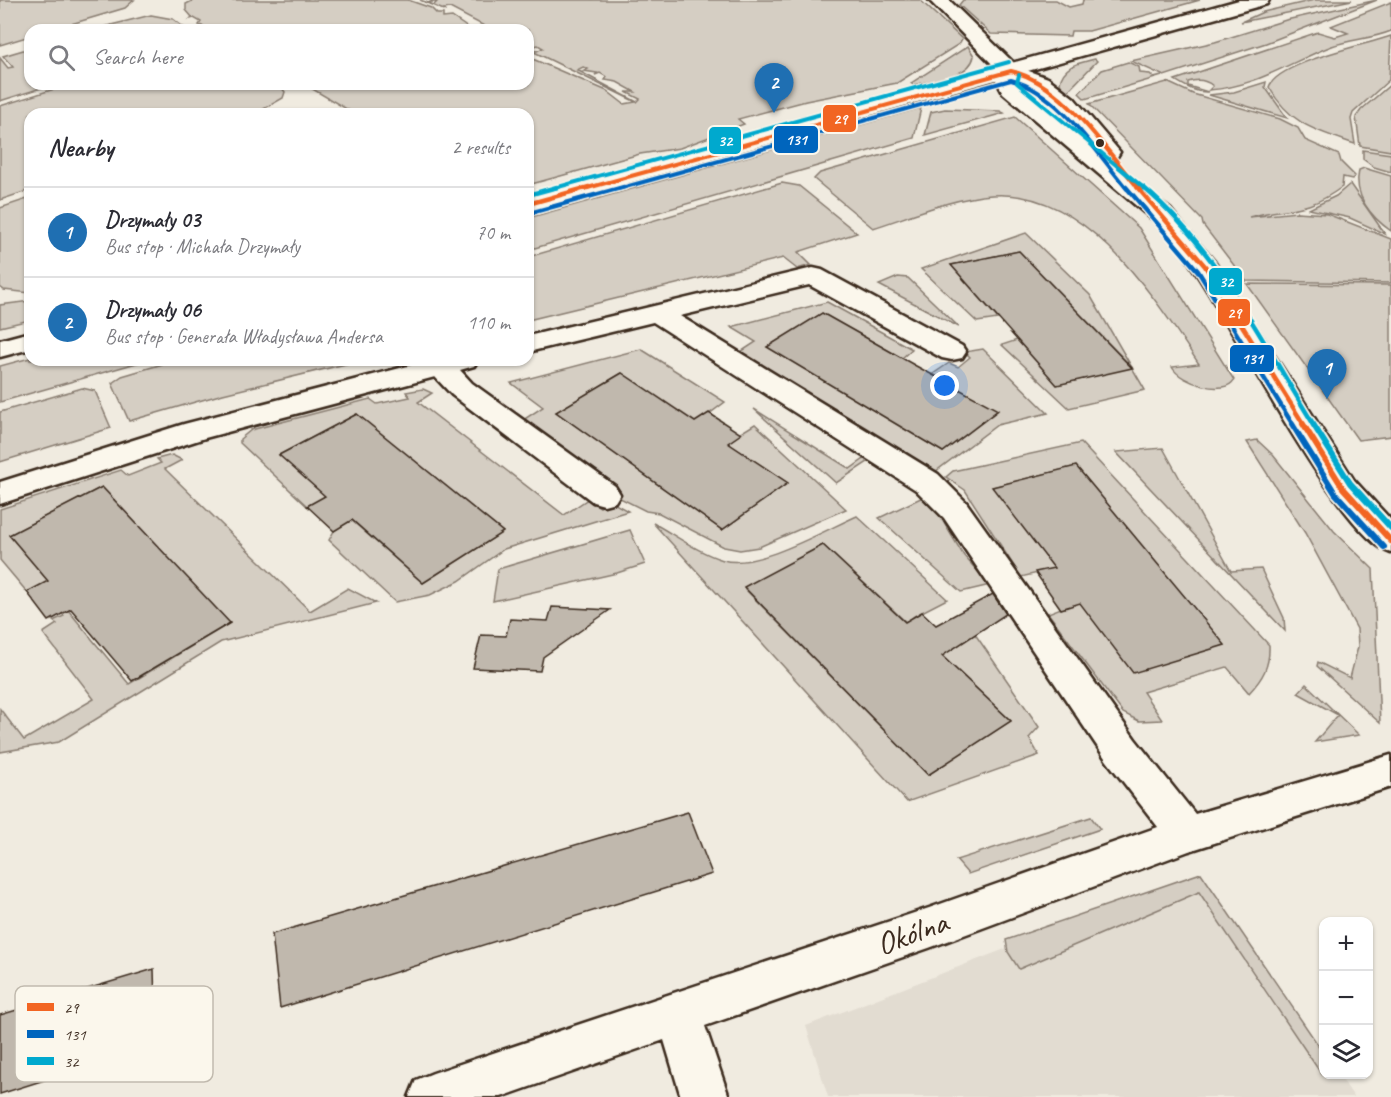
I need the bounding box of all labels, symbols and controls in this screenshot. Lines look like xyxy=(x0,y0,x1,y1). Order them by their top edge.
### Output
search box xyxy=(24,24,534,90)
icon: search xyxy=(45,41,78,74)
text: Search here xyxy=(93,43,183,71)
pin: 2 xyxy=(754,63,794,113)
line badge: 29 xyxy=(822,104,857,133)
text: 29 xyxy=(833,109,849,129)
line badge: 131 xyxy=(773,125,819,154)
line badge: 32 xyxy=(708,126,742,155)
text: 131 xyxy=(785,130,809,150)
text: Nearby xyxy=(48,131,113,164)
text: 32 xyxy=(718,131,734,151)
text: 2 results xyxy=(451,135,510,160)
unlabelled marker xyxy=(1094,137,1106,149)
text: Drzymały 03 xyxy=(105,206,200,234)
text: 1 xyxy=(63,220,72,245)
text: 70 m xyxy=(476,220,510,245)
text: Bus stop · Michała Drzymały xyxy=(105,234,300,259)
line badge: 32 xyxy=(1208,267,1243,296)
text: 32 xyxy=(1219,272,1235,292)
text: Drzymały 06 xyxy=(105,296,201,324)
line badge: 29 xyxy=(1217,298,1251,327)
text: 29 xyxy=(1227,303,1243,323)
text: 2 xyxy=(63,310,72,335)
text: 110 m xyxy=(467,310,510,335)
text: Bus stop · Generała Władysława Andersa xyxy=(105,324,383,349)
line badge: 131 xyxy=(1229,344,1275,373)
text: 131 xyxy=(1241,349,1265,369)
pin: 1 xyxy=(1308,350,1346,399)
your location xyxy=(930,371,959,400)
street label: Okólna xyxy=(871,901,955,965)
map controls xyxy=(1319,917,1373,1079)
button: + xyxy=(1319,917,1373,971)
button: − xyxy=(1319,971,1373,1025)
legend xyxy=(15,986,213,1082)
text: 29 xyxy=(64,998,80,1018)
text: 131 xyxy=(64,1025,86,1045)
button: layers xyxy=(1319,1025,1373,1079)
text: 32 xyxy=(64,1052,80,1072)

